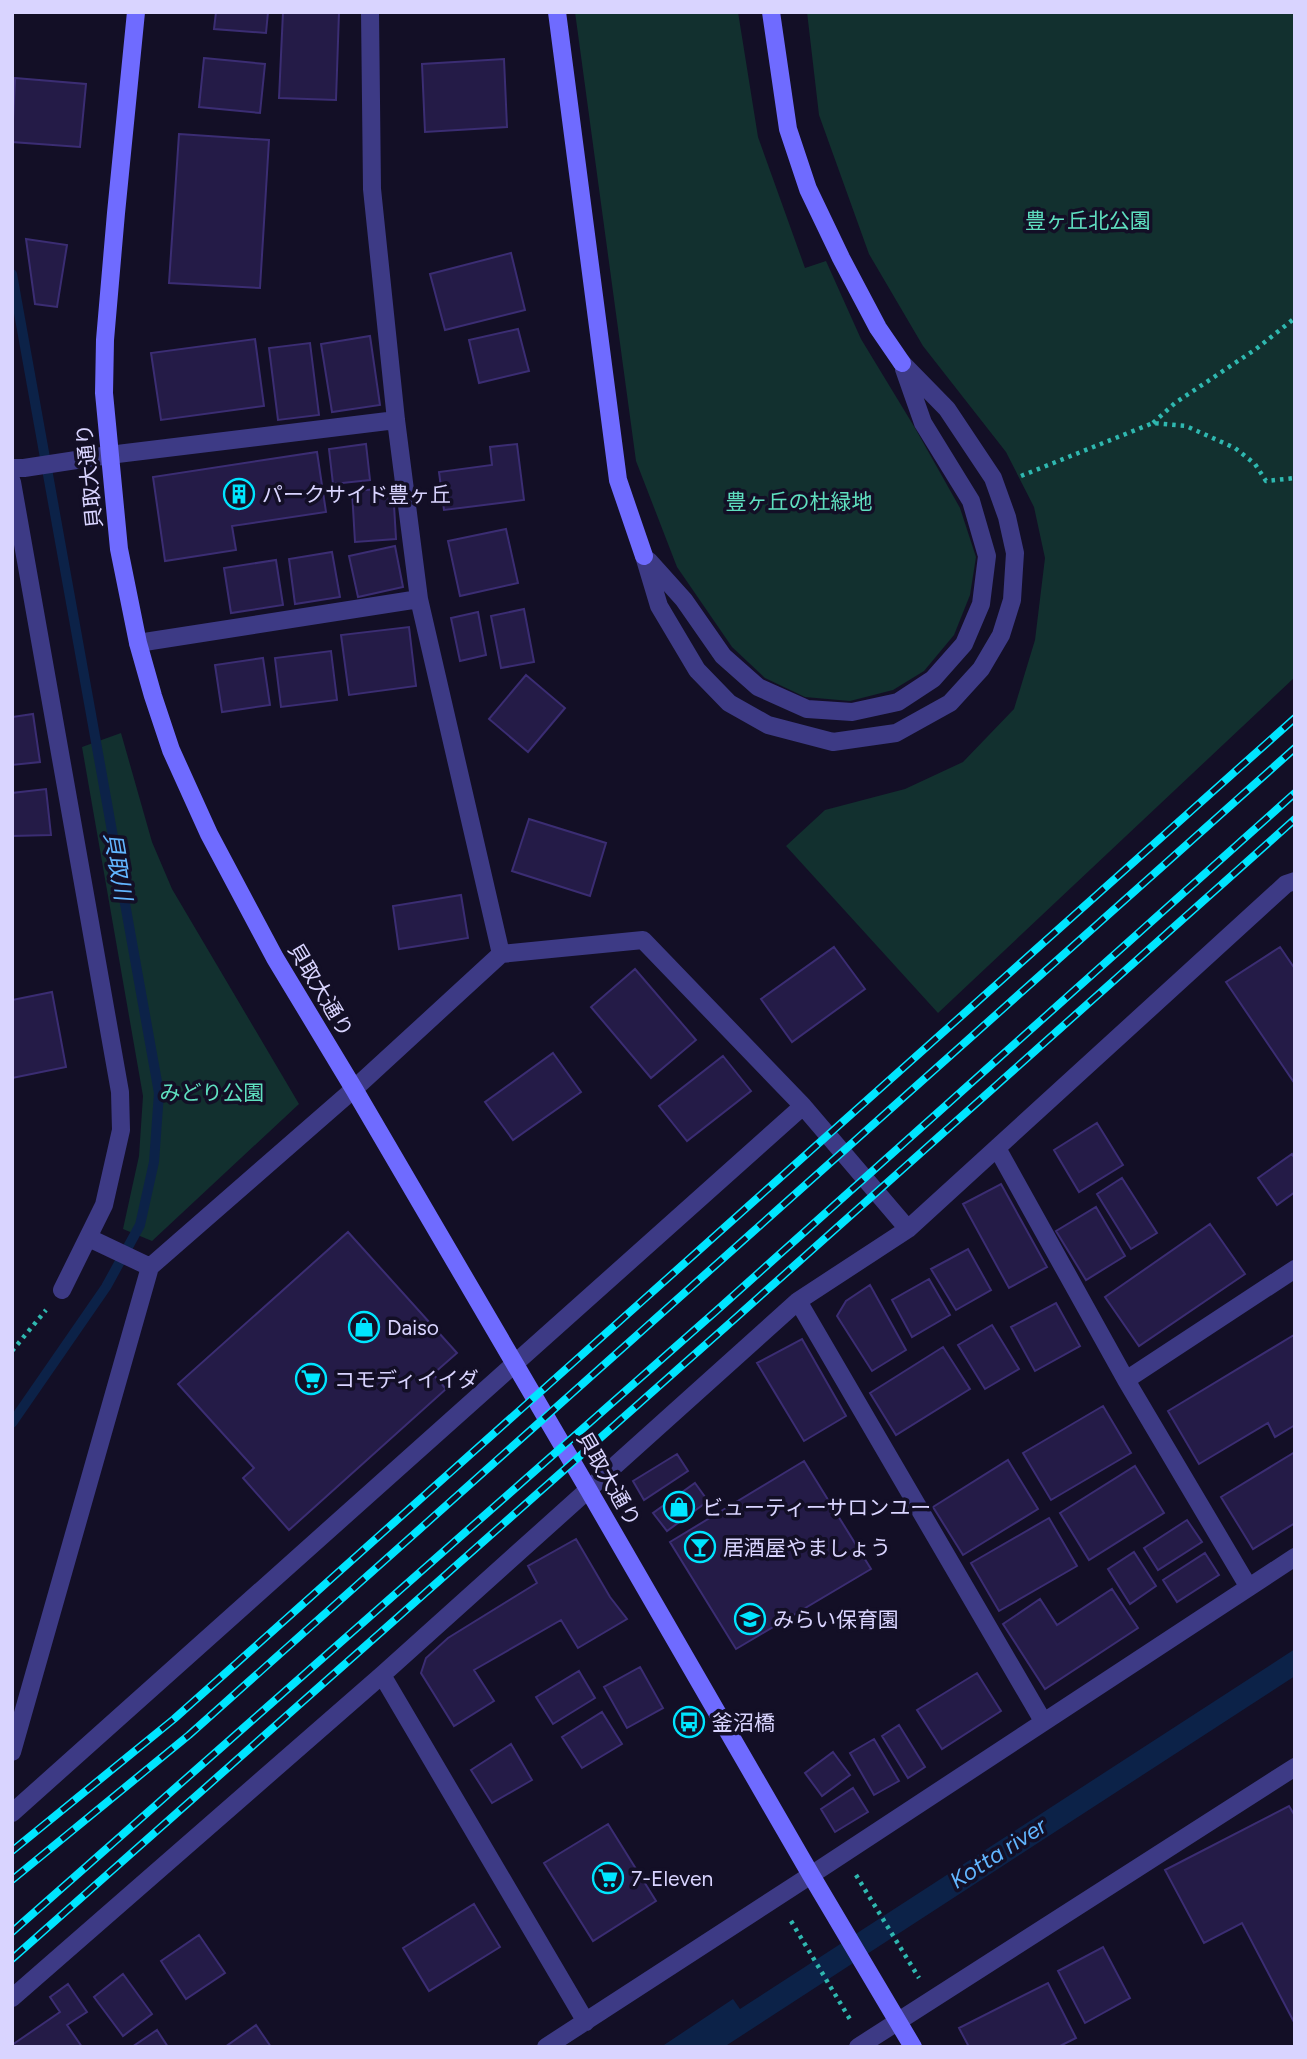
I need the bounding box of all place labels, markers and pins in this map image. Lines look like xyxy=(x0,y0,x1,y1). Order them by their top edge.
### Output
building icon: パークサイド豊ヶ丘 xyxy=(222,477,256,511)
place label: パークサイド豊ヶ丘 xyxy=(262,482,451,507)
shop icon: Daiso xyxy=(347,1310,381,1344)
place label: Daiso xyxy=(387,1315,439,1340)
supermarket icon: コモディイイダ xyxy=(294,1362,328,1396)
place label: コモディイイダ xyxy=(334,1367,479,1392)
shop icon: ビューティーサロンユー xyxy=(662,1490,696,1524)
place label: ビューティーサロンユー xyxy=(702,1495,931,1520)
bar icon: 居酒屋やましょう xyxy=(683,1530,717,1564)
place label: 居酒屋やましょう xyxy=(723,1535,891,1560)
school or university icon: みらい保育園 xyxy=(733,1602,767,1636)
place label: みらい保育園 xyxy=(773,1607,899,1632)
bus stop icon: 釜沼橋 xyxy=(672,1705,706,1739)
place label: 釜沼橋 xyxy=(712,1710,775,1735)
supermarket icon: 7-Eleven xyxy=(591,1861,625,1895)
place label: 7-Eleven xyxy=(631,1866,713,1891)

